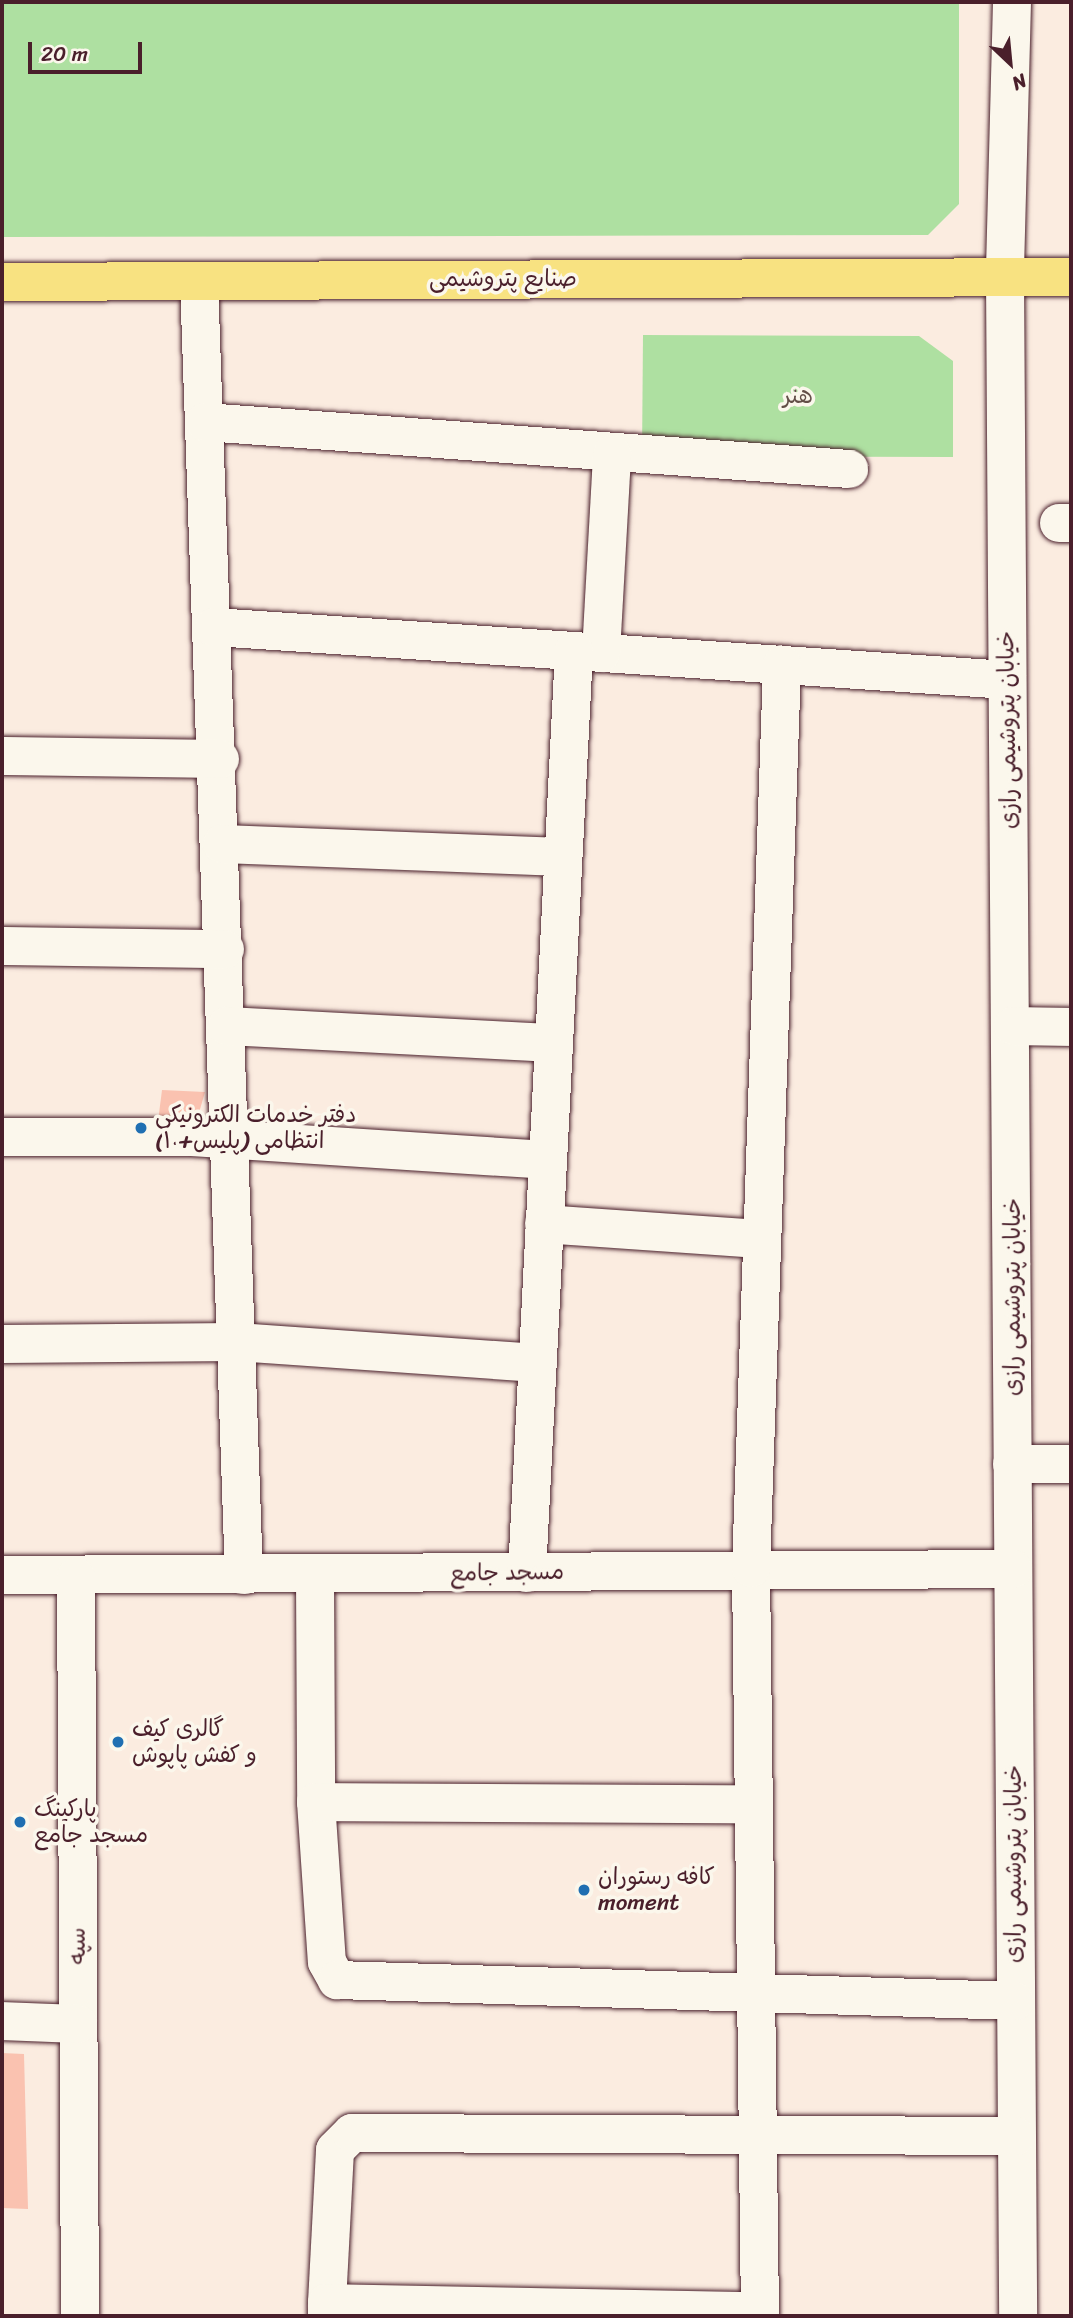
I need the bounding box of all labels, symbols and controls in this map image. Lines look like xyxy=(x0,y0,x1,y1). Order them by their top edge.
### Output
scale bar xyxy=(32,28,145,72)
north arrow xyxy=(975,28,1045,98)
text: 20 m xyxy=(41,35,88,73)
text: N xyxy=(1006,65,1033,100)
street label: صنایع پتروشیمی xyxy=(429,265,577,293)
park label: هنر xyxy=(783,382,813,410)
street label: خیابان پتروشیمی رازی xyxy=(992,631,1024,829)
place label: دفتر خدمات الکترونیکی انتظامی (پلیس+۱۰) xyxy=(155,1101,356,1155)
marker: دفتر خدمات الکترونیکی انتظامی (پلیس+۱۰) xyxy=(133,1120,149,1136)
street label: خیابان پتروشیمی رازی xyxy=(999,1198,1027,1396)
street label: مسجد جامع xyxy=(450,1558,564,1588)
place label: گالری کیف و کفش پاپوش xyxy=(132,1715,257,1769)
marker: گالری کیف و کفش پاپوش xyxy=(110,1734,126,1750)
street label: خیابان پتروشیمی رازی xyxy=(1000,1765,1028,1963)
place label: پارکینگ مسجد جامع xyxy=(34,1795,148,1849)
marker: پارکینگ مسجد جامع xyxy=(12,1814,28,1830)
place label: کافه رستوران moment xyxy=(598,1863,715,1917)
marker: کافه رستوران moment xyxy=(576,1882,592,1898)
street label: سپه xyxy=(64,1928,92,1964)

